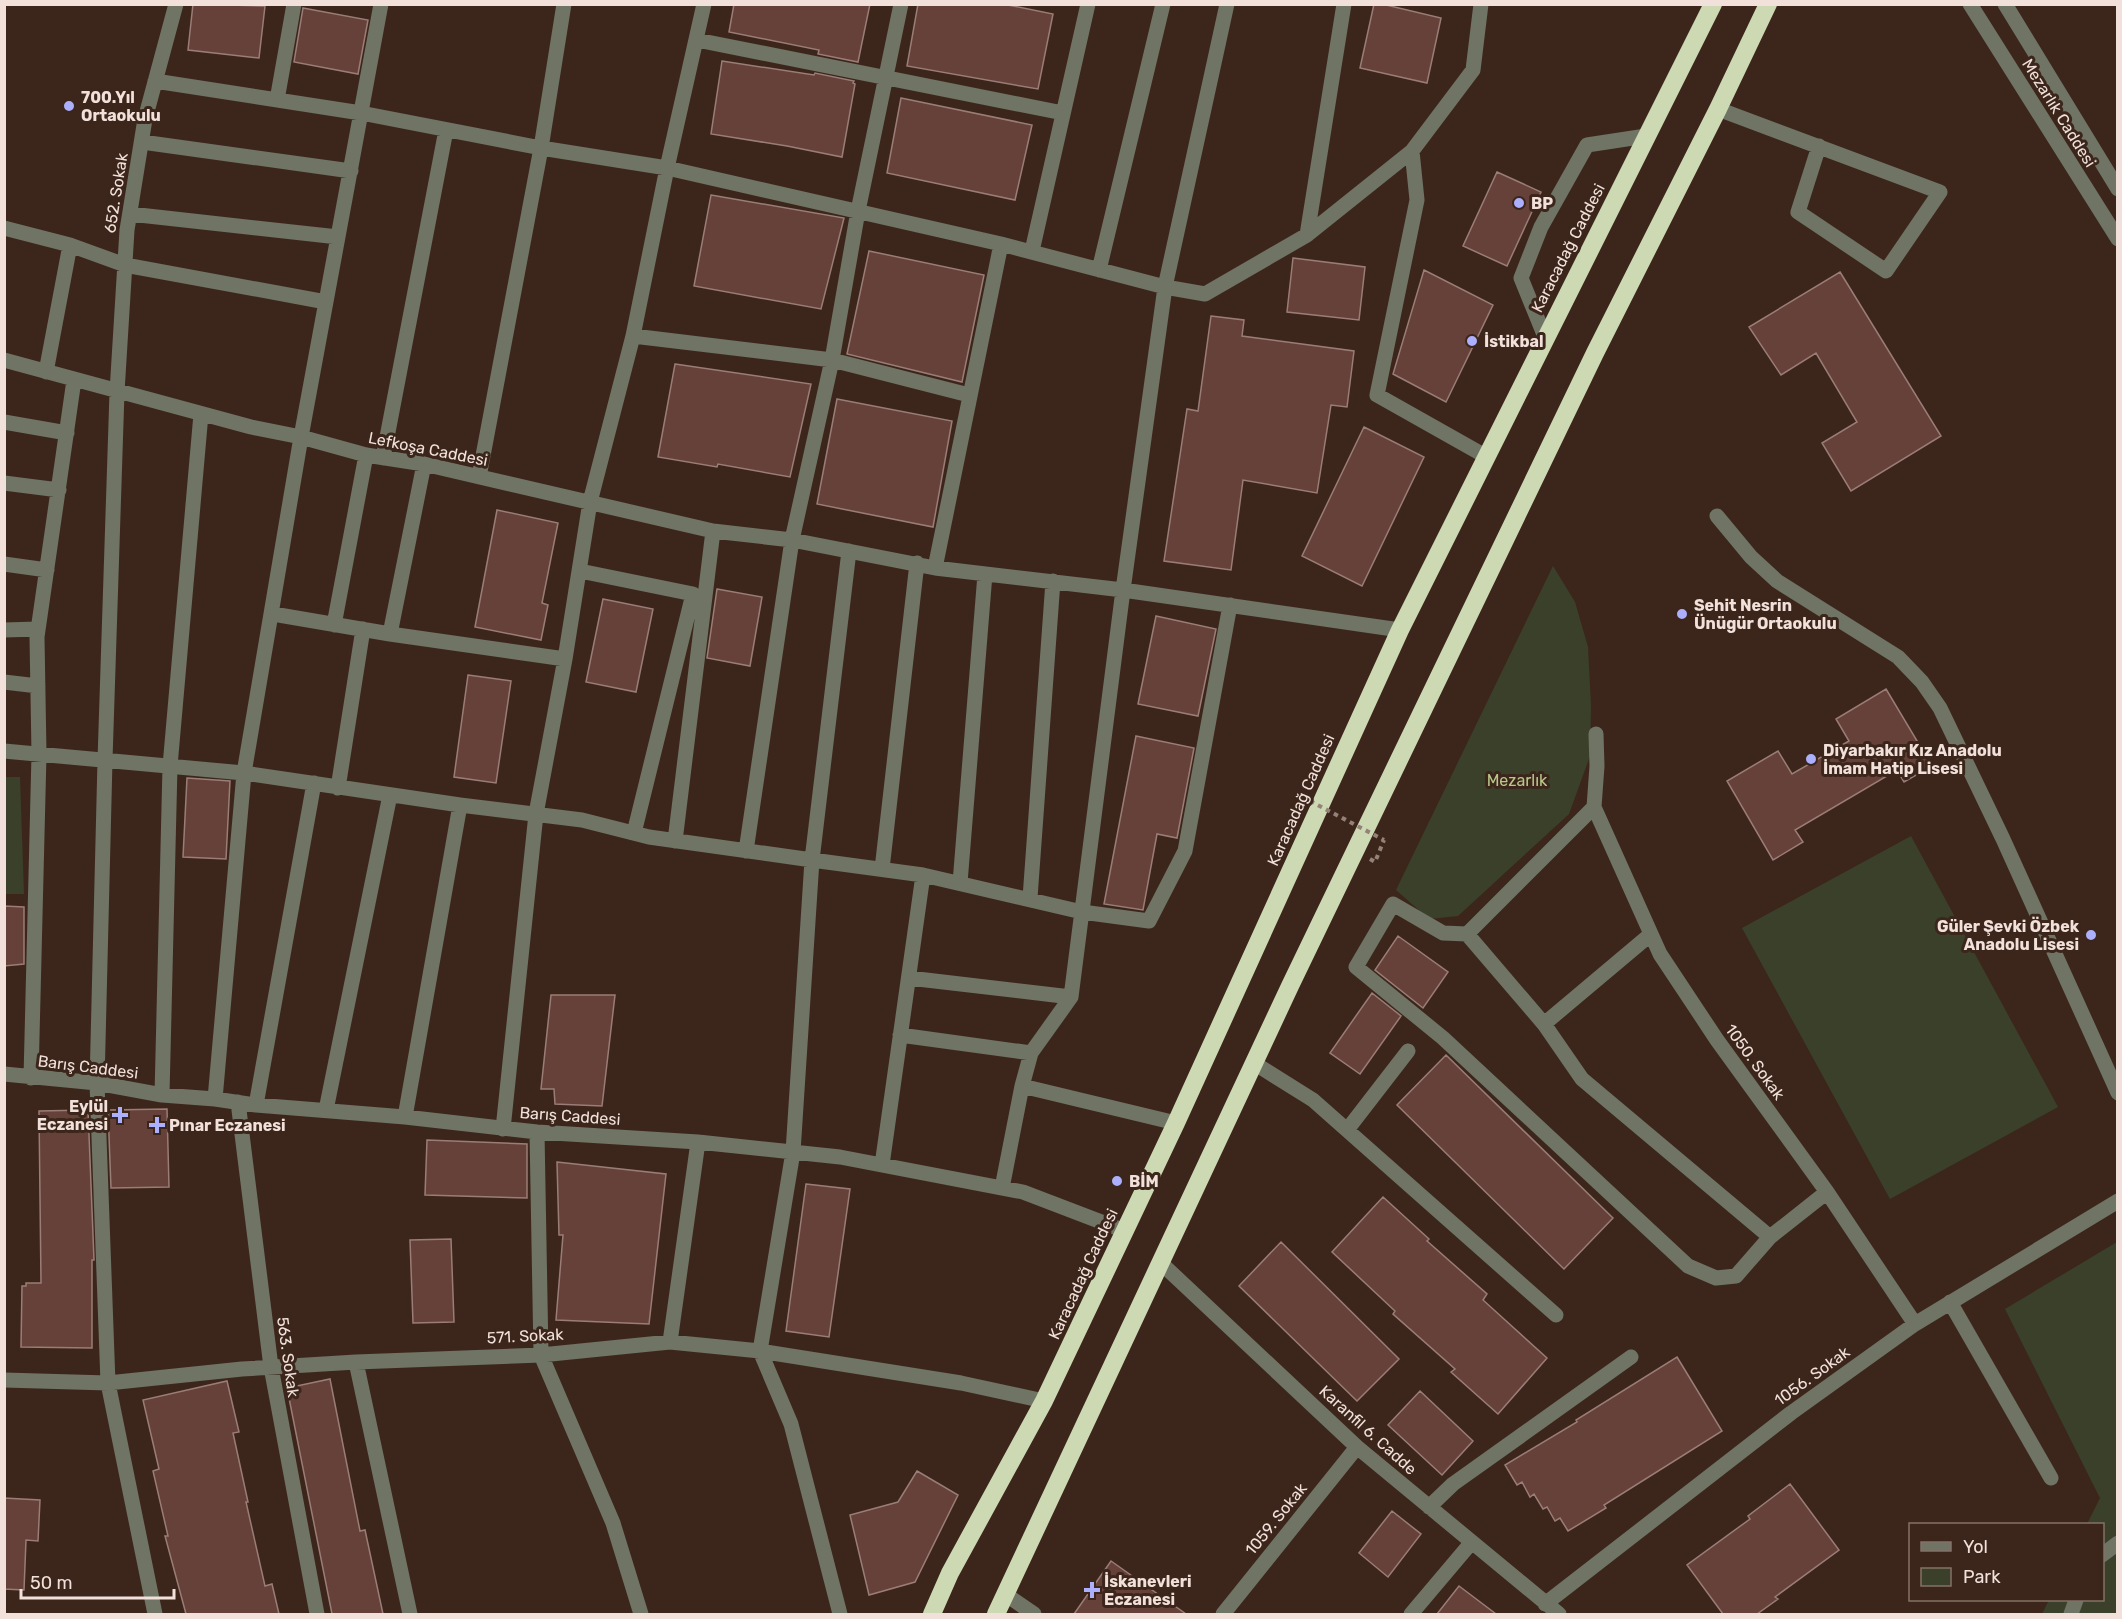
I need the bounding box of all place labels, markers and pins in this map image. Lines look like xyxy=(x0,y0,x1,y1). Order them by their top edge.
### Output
place label: 700.Yıl Ortaokulu xyxy=(81,88,161,125)
marker: 700.Yıl Ortaokulu xyxy=(62,99,76,113)
place label: BP xyxy=(1531,194,1553,213)
marker: BP xyxy=(1512,196,1526,210)
place label: İstikbal xyxy=(1484,332,1544,351)
marker: İstikbal xyxy=(1465,334,1479,348)
place label: Şehit Nesrin Ünügür Ortaokulu xyxy=(1694,596,1837,633)
marker: Şehit Nesrin Ünügür Ortaokulu xyxy=(1675,607,1689,621)
place label: Diyarbakır Kız Anadolu İmam Hatip Lisesi xyxy=(1823,741,2002,778)
marker: Diyarbakır Kız Anadolu İmam Hatip Lisesi xyxy=(1804,752,1818,766)
place label: Güler Şevki Özbek Anadolu Lisesi xyxy=(1937,916,2080,954)
marker: Güler Şevki Özbek Anadolu Lisesi xyxy=(2084,928,2098,942)
place label: Eylül Eczanesi xyxy=(37,1097,108,1134)
marker: Eylül Eczanesi xyxy=(113,1108,127,1122)
place label: Pınar Eczanesi xyxy=(169,1116,286,1135)
marker: Pınar Eczanesi xyxy=(150,1118,164,1132)
place label: BİM xyxy=(1129,1172,1159,1191)
marker: BİM xyxy=(1110,1174,1124,1188)
place label: İskanevleri Eczanesi xyxy=(1104,1572,1192,1609)
marker: İskanevleri Eczanesi xyxy=(1085,1583,1099,1597)

